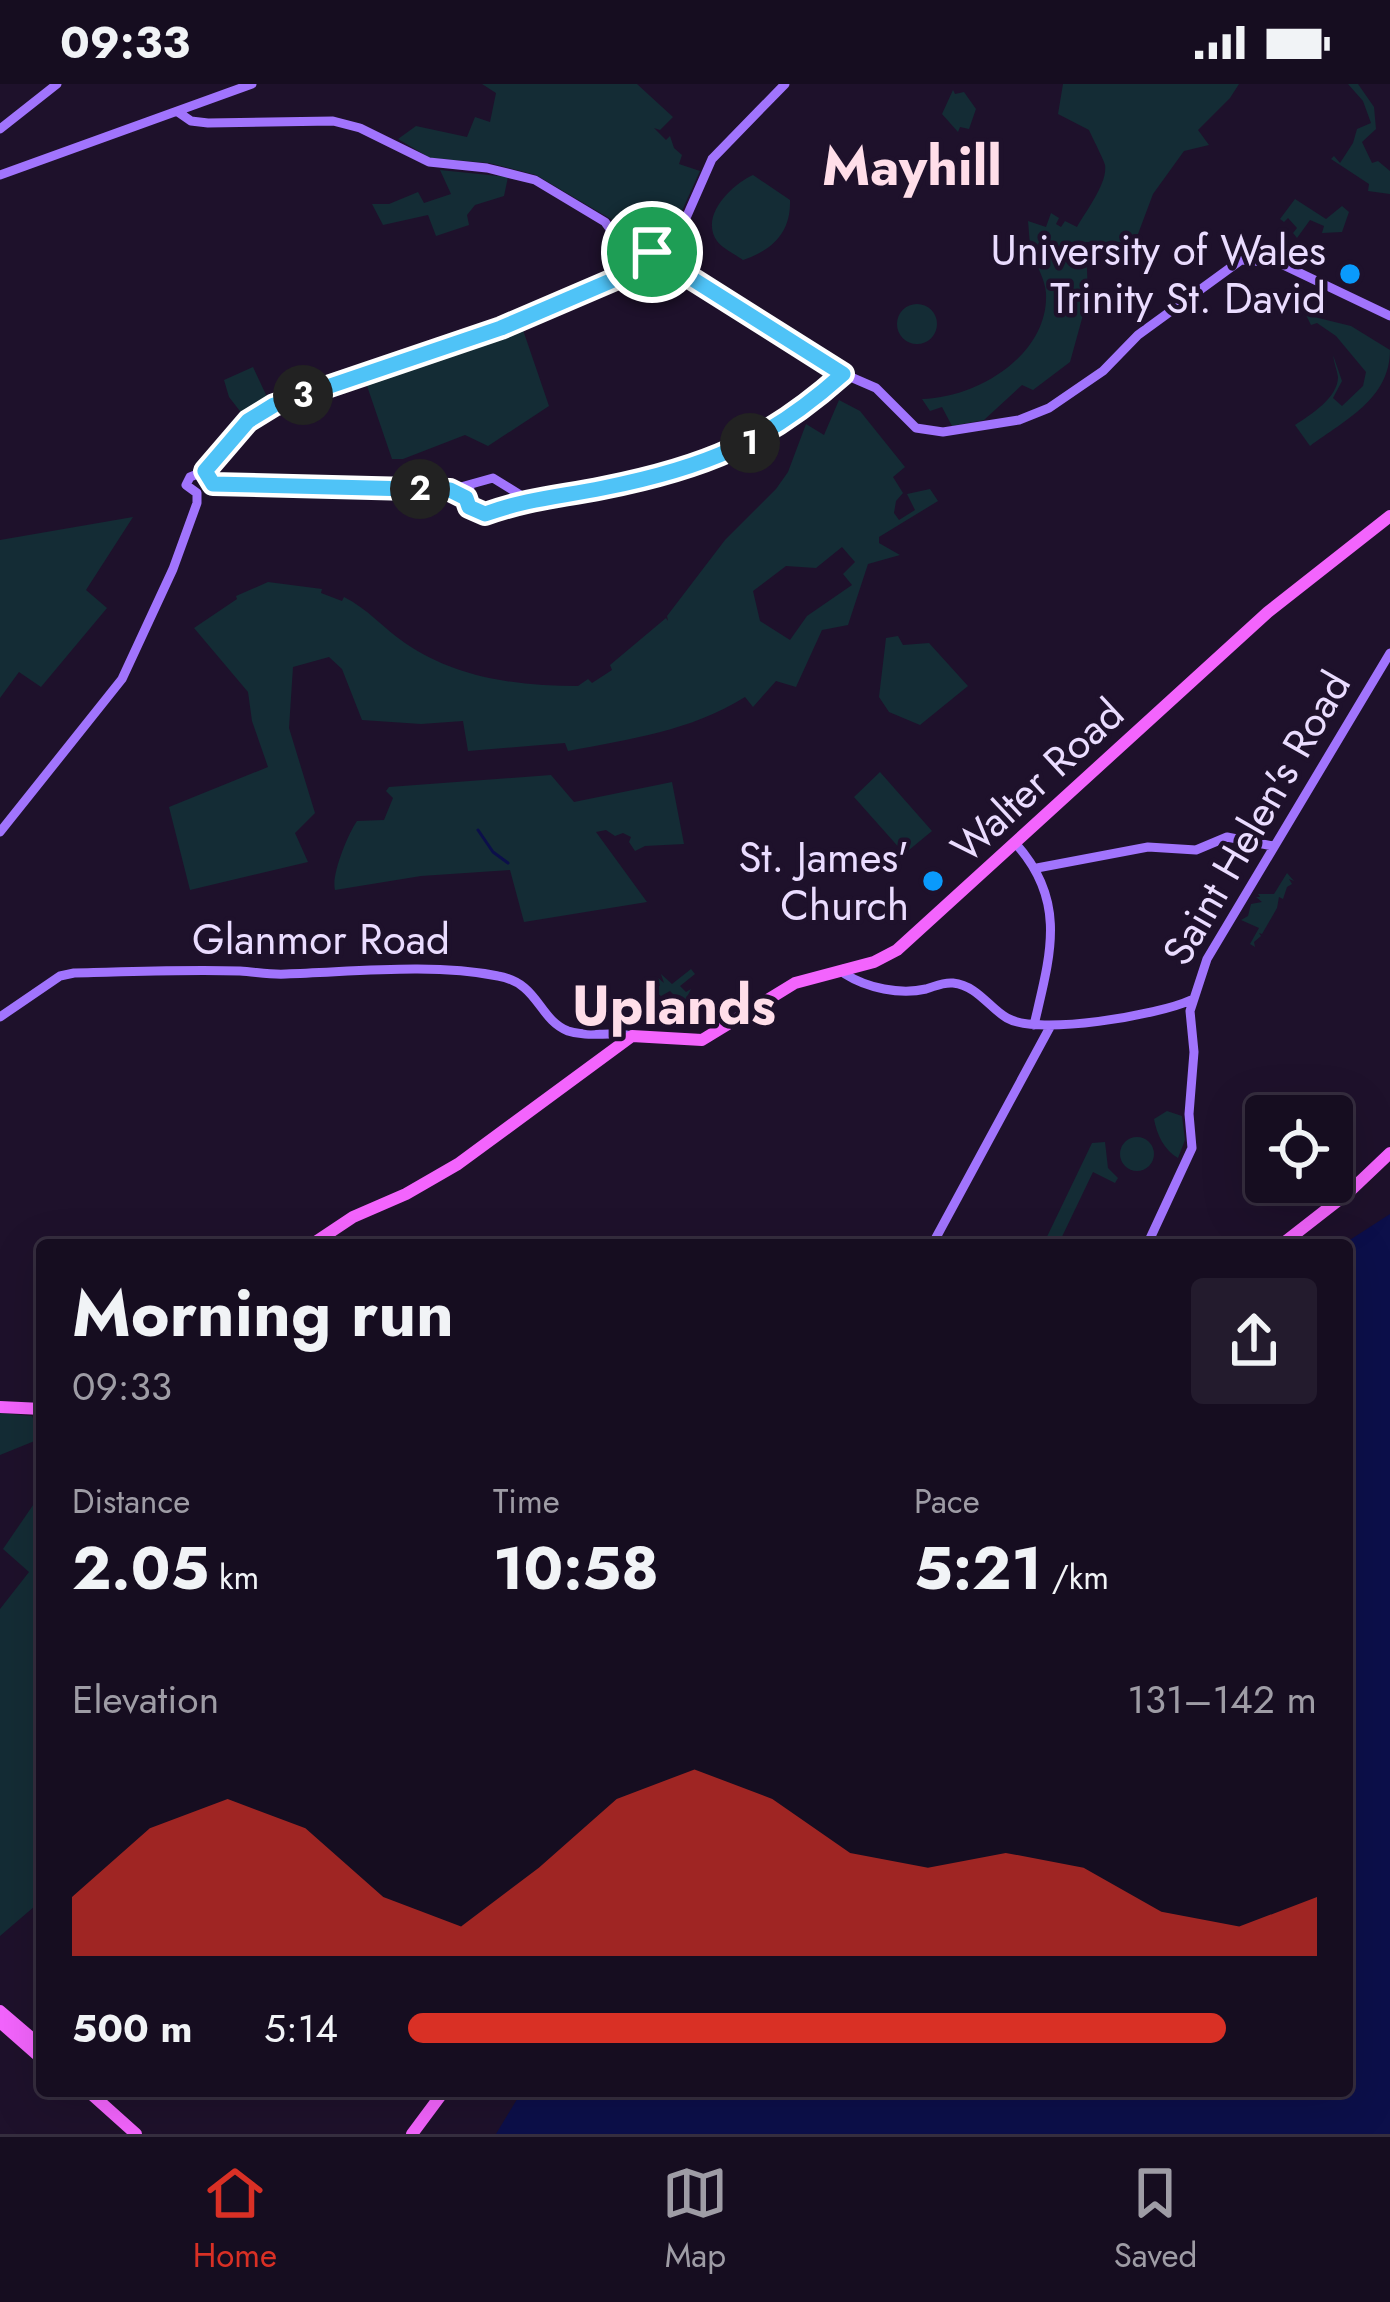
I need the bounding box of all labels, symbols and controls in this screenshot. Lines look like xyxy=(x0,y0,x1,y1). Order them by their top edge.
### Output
text: 09:33 xyxy=(60,10,190,75)
district label: Mayhill xyxy=(822,127,1002,205)
pin xyxy=(601,201,703,303)
icon: arrive xyxy=(619,219,685,285)
place label: University of Wales Trinity St. David xyxy=(991,220,1326,329)
marker: University of Wales Trinity St. David xyxy=(1337,261,1363,287)
pin: 3 xyxy=(273,365,333,425)
text: 3 xyxy=(293,371,313,418)
pin: 1 xyxy=(720,413,780,473)
text: 1 xyxy=(742,419,758,466)
pin: 2 xyxy=(390,459,450,519)
text: 2 xyxy=(409,465,431,512)
street label: Saint Helen's Road xyxy=(1147,660,1365,977)
street label: Walter Road xyxy=(937,684,1137,877)
place label: St. James' Church xyxy=(738,827,909,936)
marker: St. James' Church xyxy=(920,868,946,894)
street label: Glanmor Road xyxy=(192,909,450,970)
district label: Uplands xyxy=(572,966,776,1044)
map controls xyxy=(1245,1095,1353,1203)
button: locate xyxy=(1245,1095,1353,1203)
text: Morning run xyxy=(72,1265,454,1361)
button: share xyxy=(1191,1278,1317,1404)
text: 09:33 xyxy=(72,1358,172,1415)
text: Distance xyxy=(72,1478,190,1525)
text: Time xyxy=(493,1478,560,1525)
text: Pace xyxy=(914,1478,980,1525)
text: 2.05 xyxy=(72,1525,209,1612)
text: 10:58 xyxy=(493,1525,659,1612)
text: 5:21 xyxy=(914,1525,1042,1612)
text: km xyxy=(209,1554,259,1601)
text: /km xyxy=(1042,1554,1109,1601)
text: Elevation xyxy=(72,1671,219,1728)
text: 131–142 m xyxy=(1127,1671,1317,1728)
text: 500 m xyxy=(72,2000,192,2057)
text: 5:14 xyxy=(264,2000,338,2057)
tab: Home xyxy=(193,2160,277,2279)
tab: Map xyxy=(662,2160,728,2279)
tab: Saved xyxy=(1114,2160,1197,2279)

